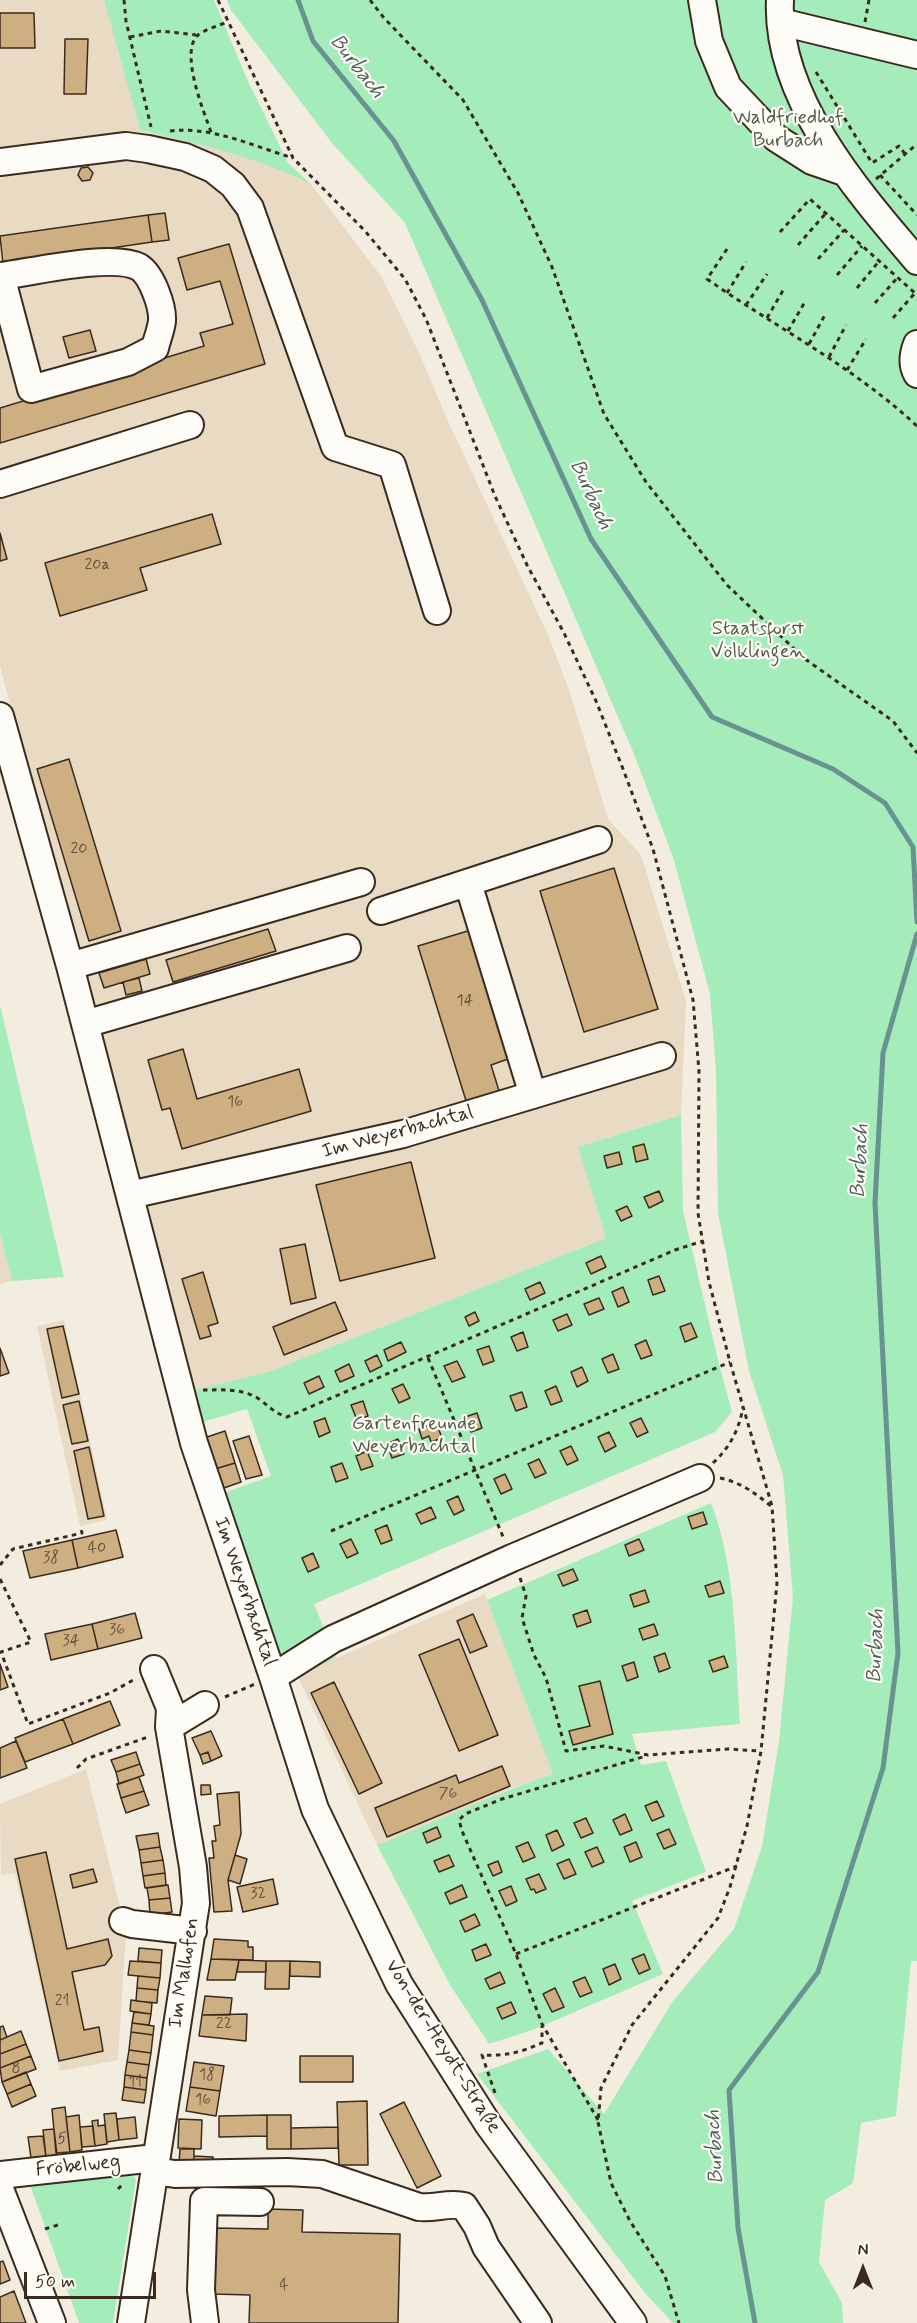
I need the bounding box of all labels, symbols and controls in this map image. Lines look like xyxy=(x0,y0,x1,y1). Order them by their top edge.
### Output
water label: Burbach xyxy=(323,30,389,104)
park label: Waldfriedhof Burbach xyxy=(733,107,843,154)
water label: Burbach xyxy=(563,456,617,534)
house number: 20a xyxy=(84,556,110,576)
park label: Staatsforst Völklingen xyxy=(711,618,805,665)
house number: 20 xyxy=(71,840,87,860)
house number: 14 xyxy=(457,992,473,1012)
house number: 16 xyxy=(227,1093,243,1113)
street label: Im Weyerbachtal xyxy=(320,1101,476,1165)
water label: Burbach xyxy=(846,1123,876,1199)
park label: Gartenfreunde Weyerbachtal xyxy=(352,1413,476,1460)
street label: Im Weyerbachtal xyxy=(207,1515,281,1669)
house number: 40 xyxy=(88,1539,106,1559)
house number: 38 xyxy=(43,1549,59,1569)
water label: Burbach xyxy=(863,1608,891,1684)
house number: 36 xyxy=(109,1621,125,1641)
house number: 34 xyxy=(63,1632,79,1652)
house number: 76 xyxy=(439,1785,457,1805)
house number: 32 xyxy=(250,1885,266,1905)
street label: Im Malhofen xyxy=(164,1916,206,2030)
street label: Von-der-Heydt-Straße xyxy=(379,1956,505,2138)
house number: 21 xyxy=(55,1992,69,2012)
house number: 22 xyxy=(216,2015,232,2035)
house number: 8 xyxy=(11,2060,21,2080)
house number: 18 xyxy=(199,2066,215,2086)
house number: 11 xyxy=(128,2073,142,2093)
house number: 16 xyxy=(195,2091,211,2111)
water label: Burbach xyxy=(701,2109,731,2185)
house number: 5 xyxy=(57,2130,67,2150)
street label: Fröbelweg xyxy=(35,2151,121,2183)
north arrow xyxy=(833,2239,893,2299)
text: N xyxy=(858,2240,868,2261)
scale bar xyxy=(27,2260,159,2298)
text: 50 m xyxy=(35,2270,75,2294)
house number: 4 xyxy=(279,2276,289,2296)

